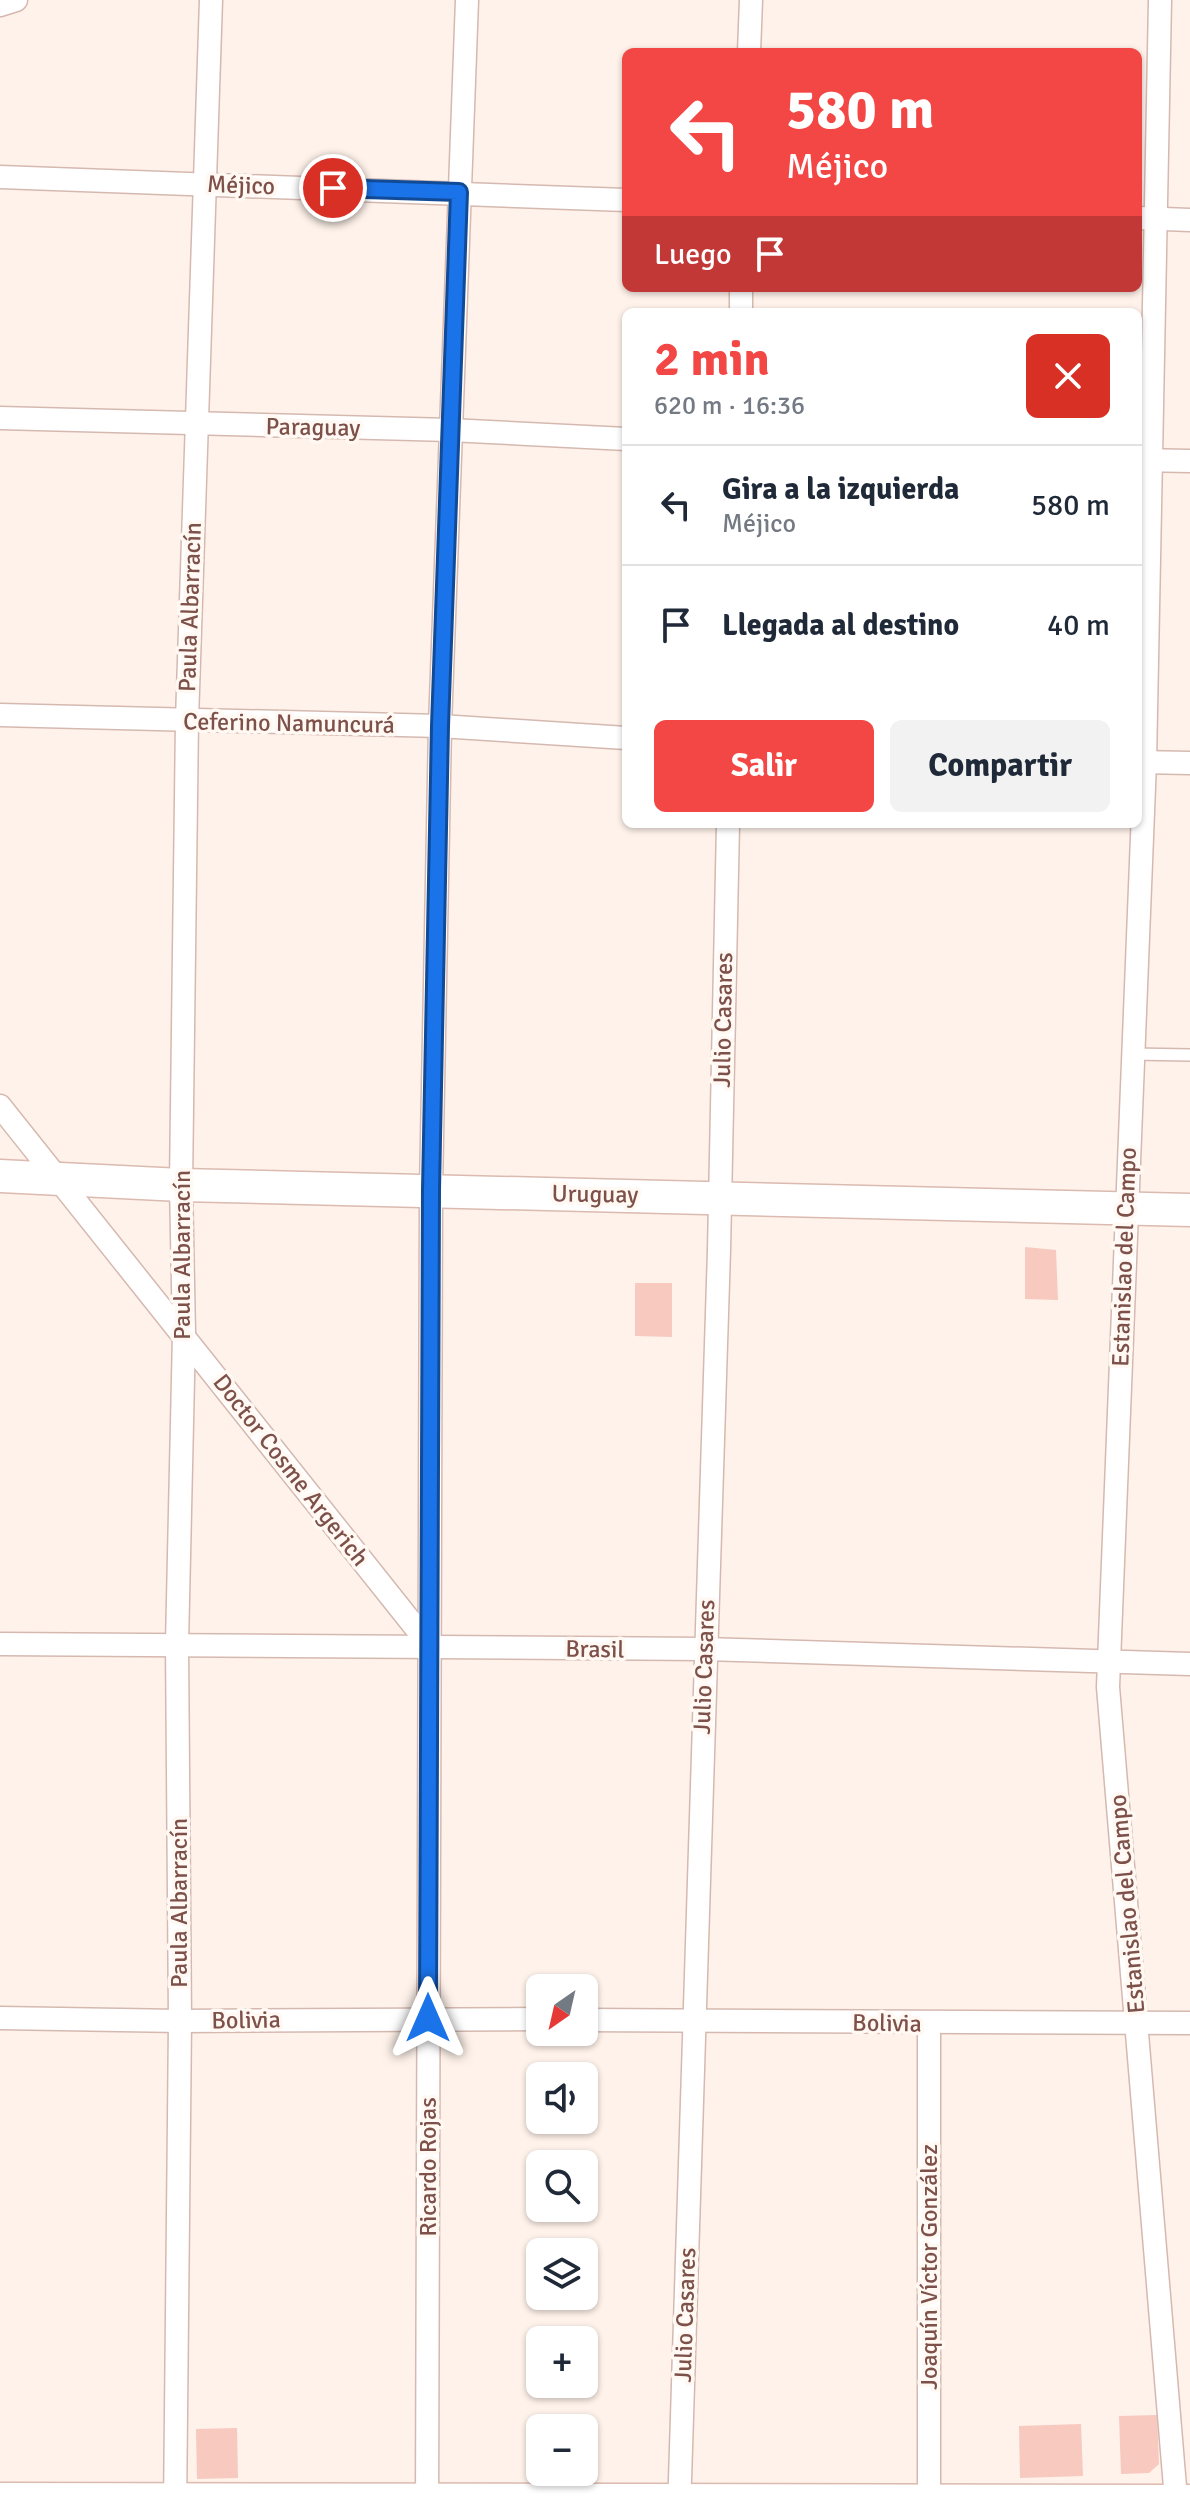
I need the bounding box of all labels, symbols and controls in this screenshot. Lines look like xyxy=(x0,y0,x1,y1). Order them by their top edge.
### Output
text: 580 m xyxy=(786,75,934,144)
icon: left xyxy=(654,80,758,184)
text: Méjico xyxy=(786,144,888,189)
pin xyxy=(299,154,367,222)
icon: arrive xyxy=(311,166,355,210)
street label: Méjico xyxy=(206,169,276,201)
icon: arrive xyxy=(748,232,792,276)
text: Luego xyxy=(654,236,732,273)
text: 2 min xyxy=(654,330,770,389)
button: close xyxy=(1026,334,1110,418)
text: 620 m · 16:36 xyxy=(654,390,805,422)
street label: Paraguay xyxy=(265,411,361,443)
text: Gira a la izquierda xyxy=(722,471,959,508)
icon: left xyxy=(654,483,698,527)
text: 580 m xyxy=(1031,487,1110,524)
text: Méjico xyxy=(722,508,796,540)
street label: Paula Albarracín xyxy=(172,522,208,692)
icon: arrive xyxy=(654,603,698,647)
text: Llegada al destino xyxy=(722,607,959,644)
text: 40 m xyxy=(1047,607,1110,644)
street label: Ceferino Namuncurá xyxy=(183,706,395,740)
button: Salir xyxy=(654,720,874,812)
button: Compartir xyxy=(890,720,1110,812)
street label: Julio Casares xyxy=(707,952,739,1088)
street label: Estanislao del Campo xyxy=(1105,1147,1143,1367)
street label: Paula Albarracín xyxy=(167,1170,197,1340)
street label: Uruguay xyxy=(551,1178,639,1210)
street label: Doctor Cosme Argerich xyxy=(207,1368,375,1572)
street label: Julio Casares xyxy=(687,1599,721,1735)
street label: Brasil xyxy=(565,1633,625,1665)
street label: Estanislao del Campo xyxy=(1102,1793,1152,2015)
street label: Paula Albarracín xyxy=(164,1818,194,1988)
north arrow xyxy=(526,1974,598,2046)
map controls xyxy=(526,1974,598,2486)
position arrow xyxy=(386,1976,470,2060)
street label: Bolivia xyxy=(211,2004,281,2036)
street label: Bolivia xyxy=(852,2007,922,2039)
button: sound xyxy=(526,2062,598,2134)
street label: Ricardo Rojas xyxy=(413,2097,443,2237)
street label: Joaquín Víctor González xyxy=(914,2144,944,2390)
button: search xyxy=(526,2150,598,2222)
button: layers xyxy=(526,2238,598,2310)
street label: Julio Casares xyxy=(668,2247,702,2383)
button: + xyxy=(526,2326,598,2398)
button: − xyxy=(526,2414,598,2486)

